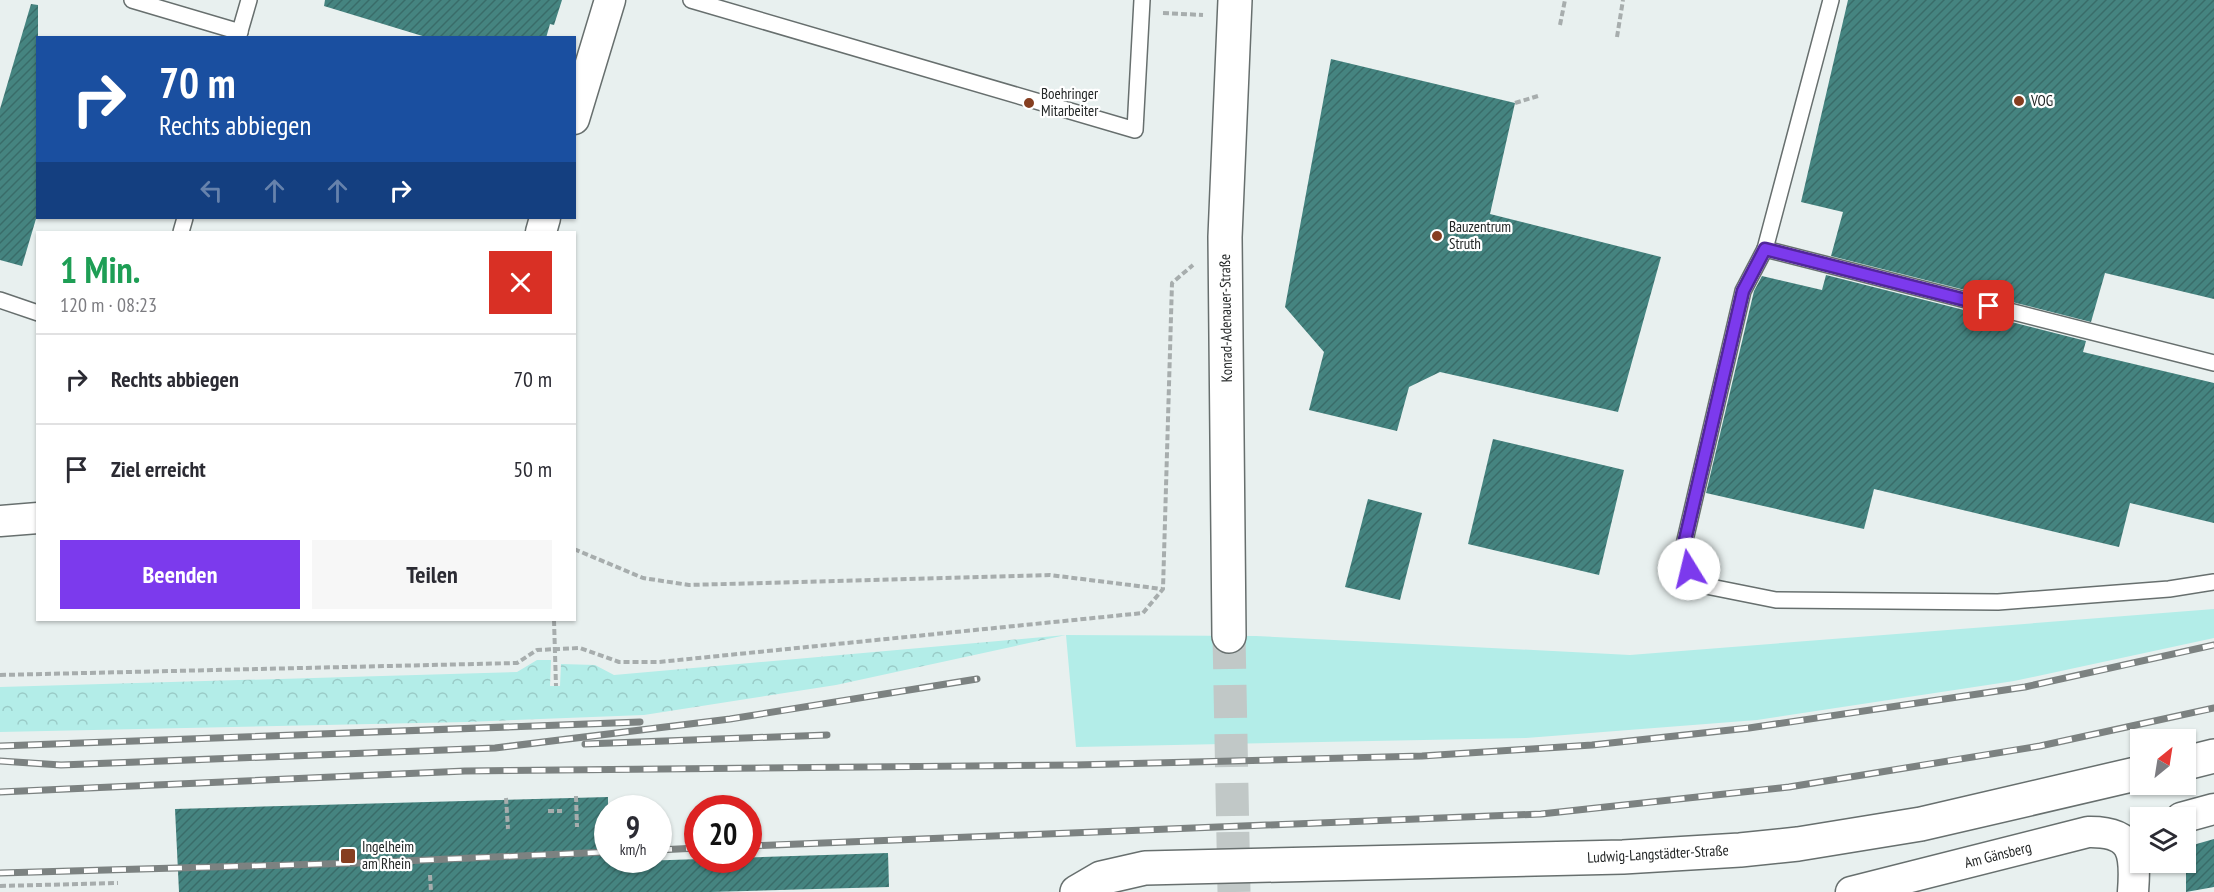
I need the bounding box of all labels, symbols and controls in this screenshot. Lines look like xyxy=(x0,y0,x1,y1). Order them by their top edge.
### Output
text: 70 m xyxy=(159,55,236,110)
icon: right xyxy=(60,60,138,138)
place label: Boehringer Mitarbeiter xyxy=(1041,84,1099,120)
place label: VOG xyxy=(2030,91,2053,110)
marker: VOG xyxy=(2012,94,2026,108)
marker: Boehringer Mitarbeiter xyxy=(1022,96,1036,110)
text: Rechts abbiegen xyxy=(159,108,311,142)
icon: left xyxy=(195,174,228,207)
icon: ahead xyxy=(258,174,291,207)
icon: ahead xyxy=(321,174,354,207)
icon: right xyxy=(384,174,417,207)
place label: Bauzentrum Struth xyxy=(1449,217,1511,253)
marker: Bauzentrum Struth xyxy=(1430,229,1444,243)
text: 1 Min. xyxy=(60,246,140,293)
button: close xyxy=(489,251,552,314)
street label: Konrad-Adenauer-Straße xyxy=(1215,254,1236,382)
pin xyxy=(1963,280,2014,331)
icon: arrive xyxy=(1972,289,2005,322)
text: 120 m · 08:23 xyxy=(60,292,157,318)
icon: right xyxy=(60,363,93,396)
text: Rechts abbiegen xyxy=(111,365,239,393)
text: 70 m xyxy=(513,365,552,393)
icon: arrive xyxy=(60,453,93,486)
text: Ziel erreicht xyxy=(111,455,206,483)
text: 50 m xyxy=(513,455,552,483)
position arrow xyxy=(1657,537,1721,601)
button: Beenden xyxy=(60,540,300,609)
button: Teilen xyxy=(312,540,552,609)
north arrow xyxy=(2130,729,2196,795)
map controls xyxy=(2130,729,2196,873)
speed limit sign: 20 xyxy=(684,795,762,873)
text: 9 xyxy=(626,807,640,846)
button: layers xyxy=(2130,807,2196,873)
place label: Ingelheim am Rhein xyxy=(362,837,414,873)
street label: Am Gänsberg xyxy=(1962,837,2033,872)
text: km/h xyxy=(620,840,646,859)
street label: Ludwig-Langstädter-Straße xyxy=(1587,840,1729,867)
marker: Ingelheim am Rhein xyxy=(339,847,357,865)

